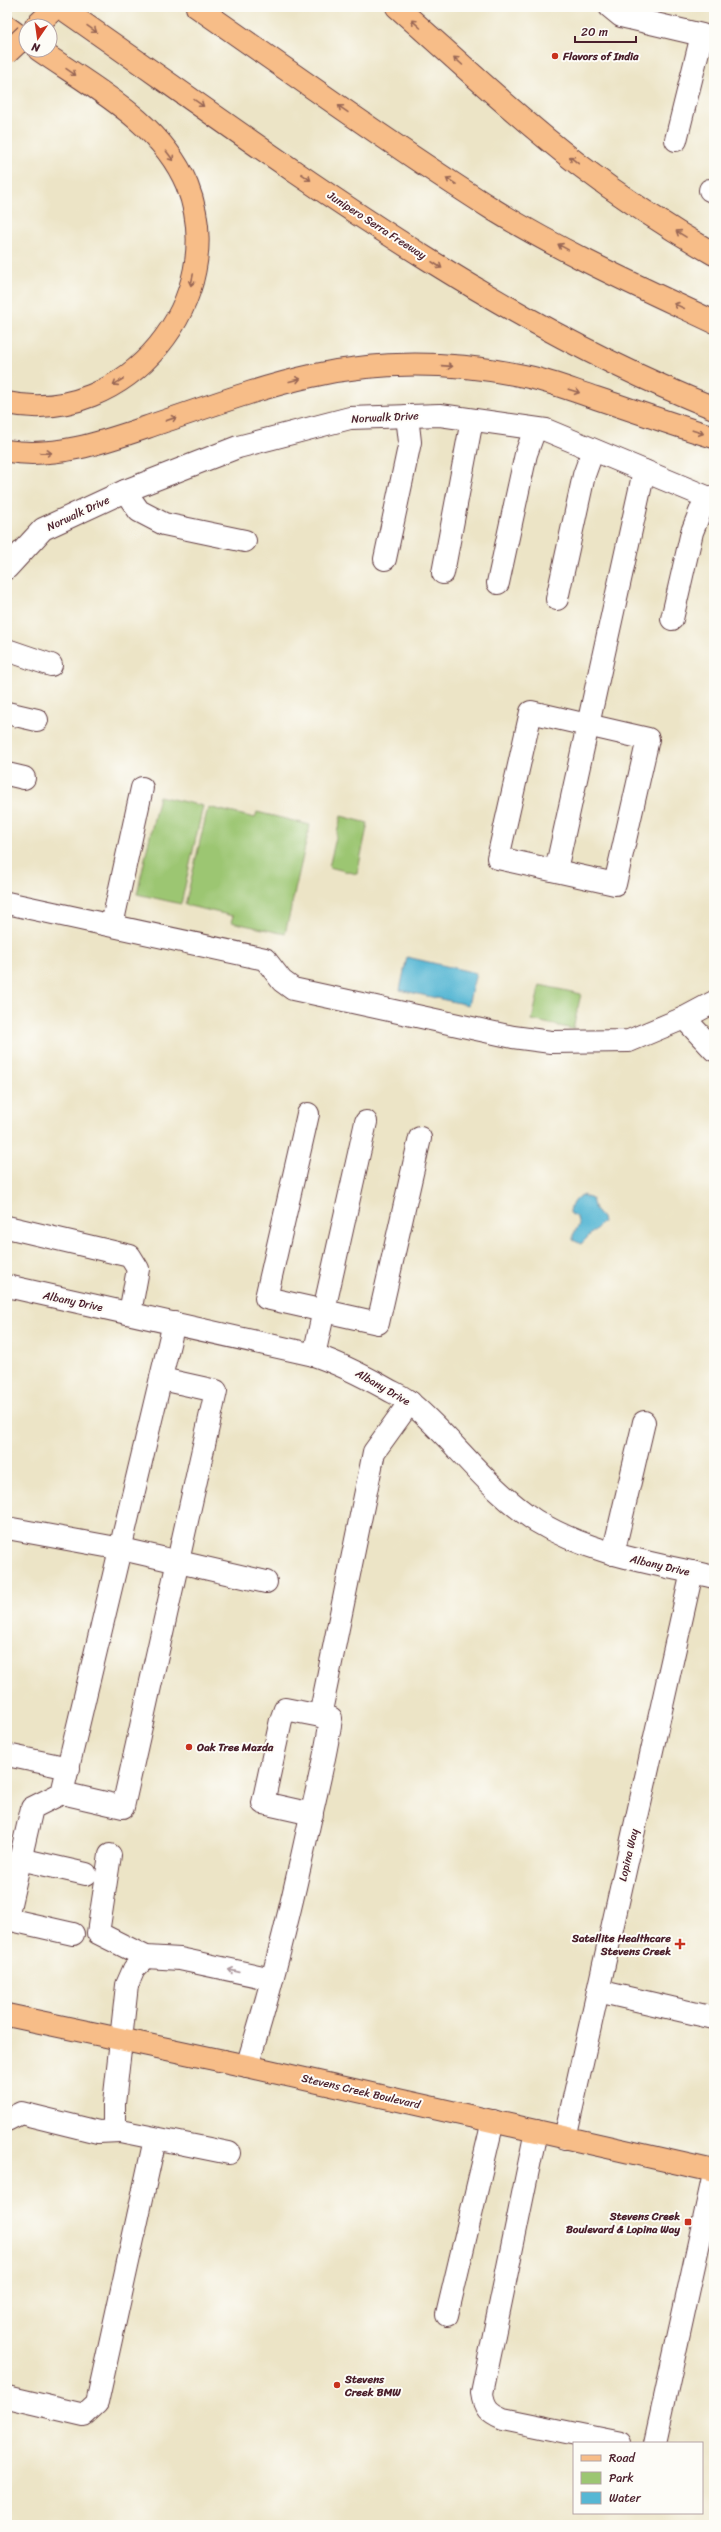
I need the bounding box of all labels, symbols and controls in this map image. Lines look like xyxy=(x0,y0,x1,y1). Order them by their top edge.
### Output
north arrow xyxy=(18,18,58,58)
scale bar xyxy=(575,18,636,44)
one-way arrow xyxy=(412,20,422,29)
text: 20 m xyxy=(581,21,608,43)
one-way arrow xyxy=(86,25,97,33)
text: N xyxy=(30,37,43,58)
place label: Flavors of India xyxy=(562,47,639,66)
marker: Flavors of India xyxy=(550,51,560,61)
one-way arrow xyxy=(453,57,464,66)
one-way arrow xyxy=(66,68,77,76)
one-way arrow xyxy=(193,99,204,107)
one-way arrow xyxy=(338,105,349,113)
one-way arrow xyxy=(165,150,174,161)
one-way arrow xyxy=(568,156,579,165)
one-way arrow xyxy=(300,173,311,181)
one-way arrow xyxy=(446,177,457,185)
street label: Junipero Serra Freeway xyxy=(323,186,430,265)
one-way arrow xyxy=(675,230,687,238)
one-way arrow xyxy=(557,243,569,251)
one-way arrow xyxy=(431,261,443,269)
one-way arrow xyxy=(188,273,196,286)
one-way arrow xyxy=(673,302,685,309)
one-way arrow xyxy=(440,362,453,369)
one-way arrow xyxy=(288,376,301,383)
one-way arrow xyxy=(112,379,124,387)
one-way arrow xyxy=(568,388,581,395)
street label: Norwalk Drive xyxy=(351,406,420,429)
one-way arrow xyxy=(164,415,177,422)
one-way arrow xyxy=(691,429,704,436)
one-way arrow xyxy=(39,449,52,456)
street label: Norwalk Drive xyxy=(44,490,113,536)
street label: Albany Drive xyxy=(40,1286,105,1317)
street label: Albany Drive xyxy=(351,1363,414,1411)
street label: Albany Drive xyxy=(627,1549,692,1582)
place label: Oak Tree Mazda xyxy=(196,1738,274,1757)
marker: Oak Tree Mazda xyxy=(184,1742,194,1752)
street label: Lopina Way xyxy=(613,1827,644,1883)
place label: Satellite Healthcare Stevens Creek xyxy=(571,1929,671,1961)
marker: Satellite Healthcare Stevens Creek xyxy=(674,1938,686,1950)
one-way arrow xyxy=(227,1966,240,1974)
street label: Stevens Creek Boulevard xyxy=(300,2069,423,2115)
place label: Stevens Creek Boulevard & Lopina Way xyxy=(566,2207,680,2239)
marker: Stevens Creek Boulevard & Lopina Way xyxy=(683,2217,693,2227)
place label: Stevens Creek BMW xyxy=(344,2370,401,2402)
marker: Stevens Creek BMW xyxy=(332,2380,342,2390)
legend xyxy=(573,2442,703,2514)
text: Road xyxy=(609,2447,636,2469)
text: Park xyxy=(609,2467,634,2489)
text: Water xyxy=(609,2487,642,2509)

